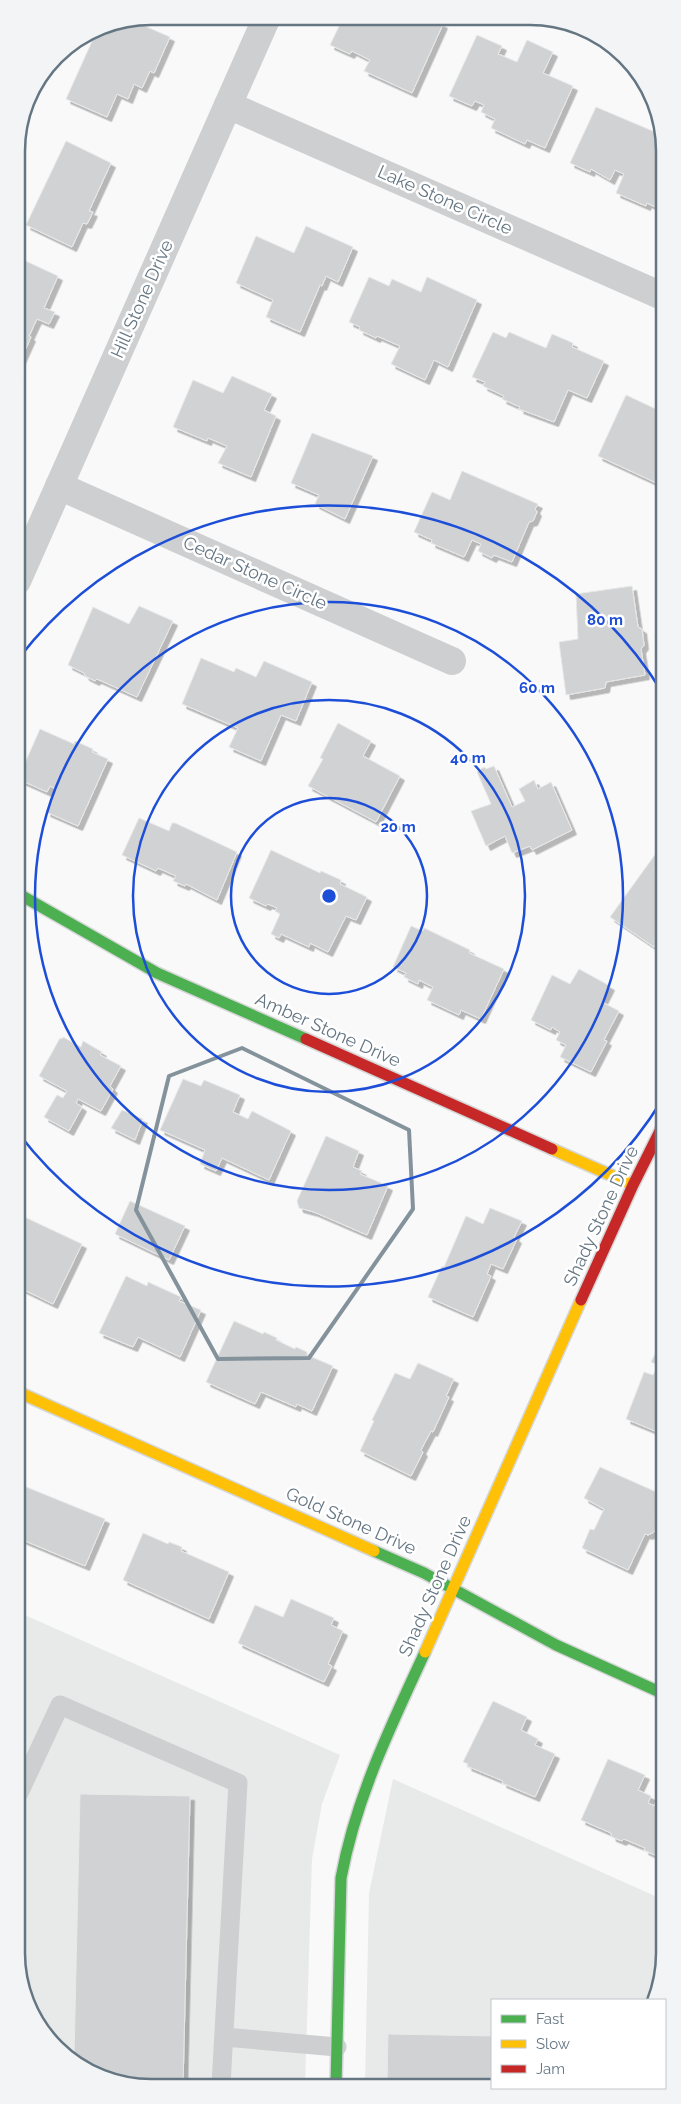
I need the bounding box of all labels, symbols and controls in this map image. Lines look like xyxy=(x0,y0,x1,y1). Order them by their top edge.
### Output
street label: Lake Stone Circle xyxy=(375,160,516,239)
street label: Hill Stone Drive xyxy=(106,236,177,361)
street label: Cedar Stone Circle xyxy=(180,531,331,614)
text: 80 m xyxy=(587,611,623,629)
text: 60 m xyxy=(519,679,555,697)
text: 40 m xyxy=(450,749,486,767)
text: 20 m xyxy=(380,818,416,836)
centre of rings xyxy=(320,887,338,905)
street label: Amber Stone Drive xyxy=(252,988,404,1071)
street label: Shady Stone Drive xyxy=(559,1142,642,1289)
street label: Gold Stone Drive xyxy=(283,1482,420,1559)
street label: Shady Stone Drive xyxy=(394,1512,475,1660)
legend xyxy=(491,1999,666,2089)
text: Fast xyxy=(536,2010,564,2028)
text: Slow xyxy=(536,2035,570,2053)
text: Jam xyxy=(536,2060,565,2078)

